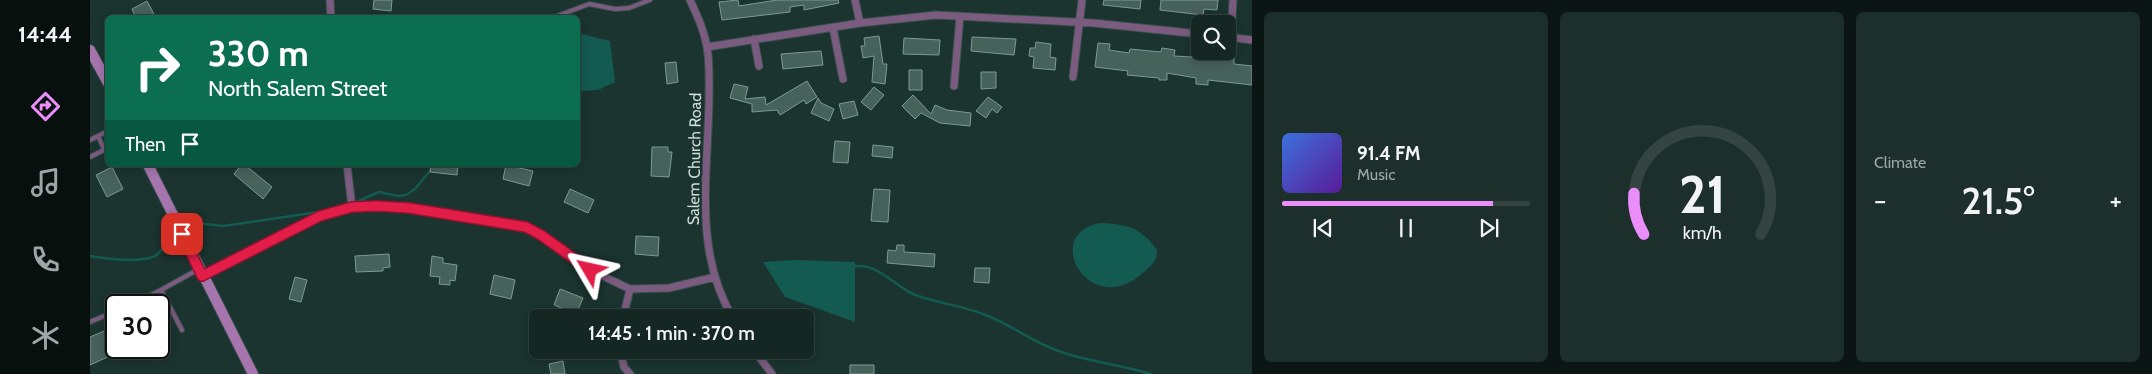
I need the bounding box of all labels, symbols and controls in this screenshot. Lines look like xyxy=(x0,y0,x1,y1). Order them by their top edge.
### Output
map controls xyxy=(1191,15,1236,60)
button: search xyxy=(1191,15,1236,60)
text: 14:44 xyxy=(18,21,72,48)
text: 330 m xyxy=(208,32,309,75)
icon: right xyxy=(125,35,190,100)
text: North Salem Street xyxy=(208,75,387,102)
icon: directions xyxy=(28,89,63,124)
street label: Salem Church Road xyxy=(684,93,705,225)
icon: arrive xyxy=(176,130,204,158)
text: Then xyxy=(125,133,166,156)
text: 91.4 FM xyxy=(1357,142,1420,165)
text: Climate xyxy=(1874,153,1926,172)
text: 21 xyxy=(1679,163,1725,226)
icon: music xyxy=(28,165,63,200)
text: Music xyxy=(1357,165,1395,184)
text: 21.5° xyxy=(1961,177,2035,224)
text: − xyxy=(1874,183,1886,217)
text: + xyxy=(2110,183,2122,217)
pin xyxy=(161,213,203,255)
icon: previous xyxy=(1309,214,1337,242)
icon: pause xyxy=(1392,214,1420,242)
icon: next xyxy=(1475,214,1503,242)
icon: arrive xyxy=(168,220,196,248)
text: km/h xyxy=(1682,222,1722,243)
icon: phone xyxy=(28,242,63,277)
position arrow xyxy=(563,243,615,295)
speed limit sign: 30 xyxy=(105,294,170,359)
icon: climate xyxy=(28,318,63,353)
text: 14:45 · 1 min · 370 m xyxy=(588,322,755,345)

